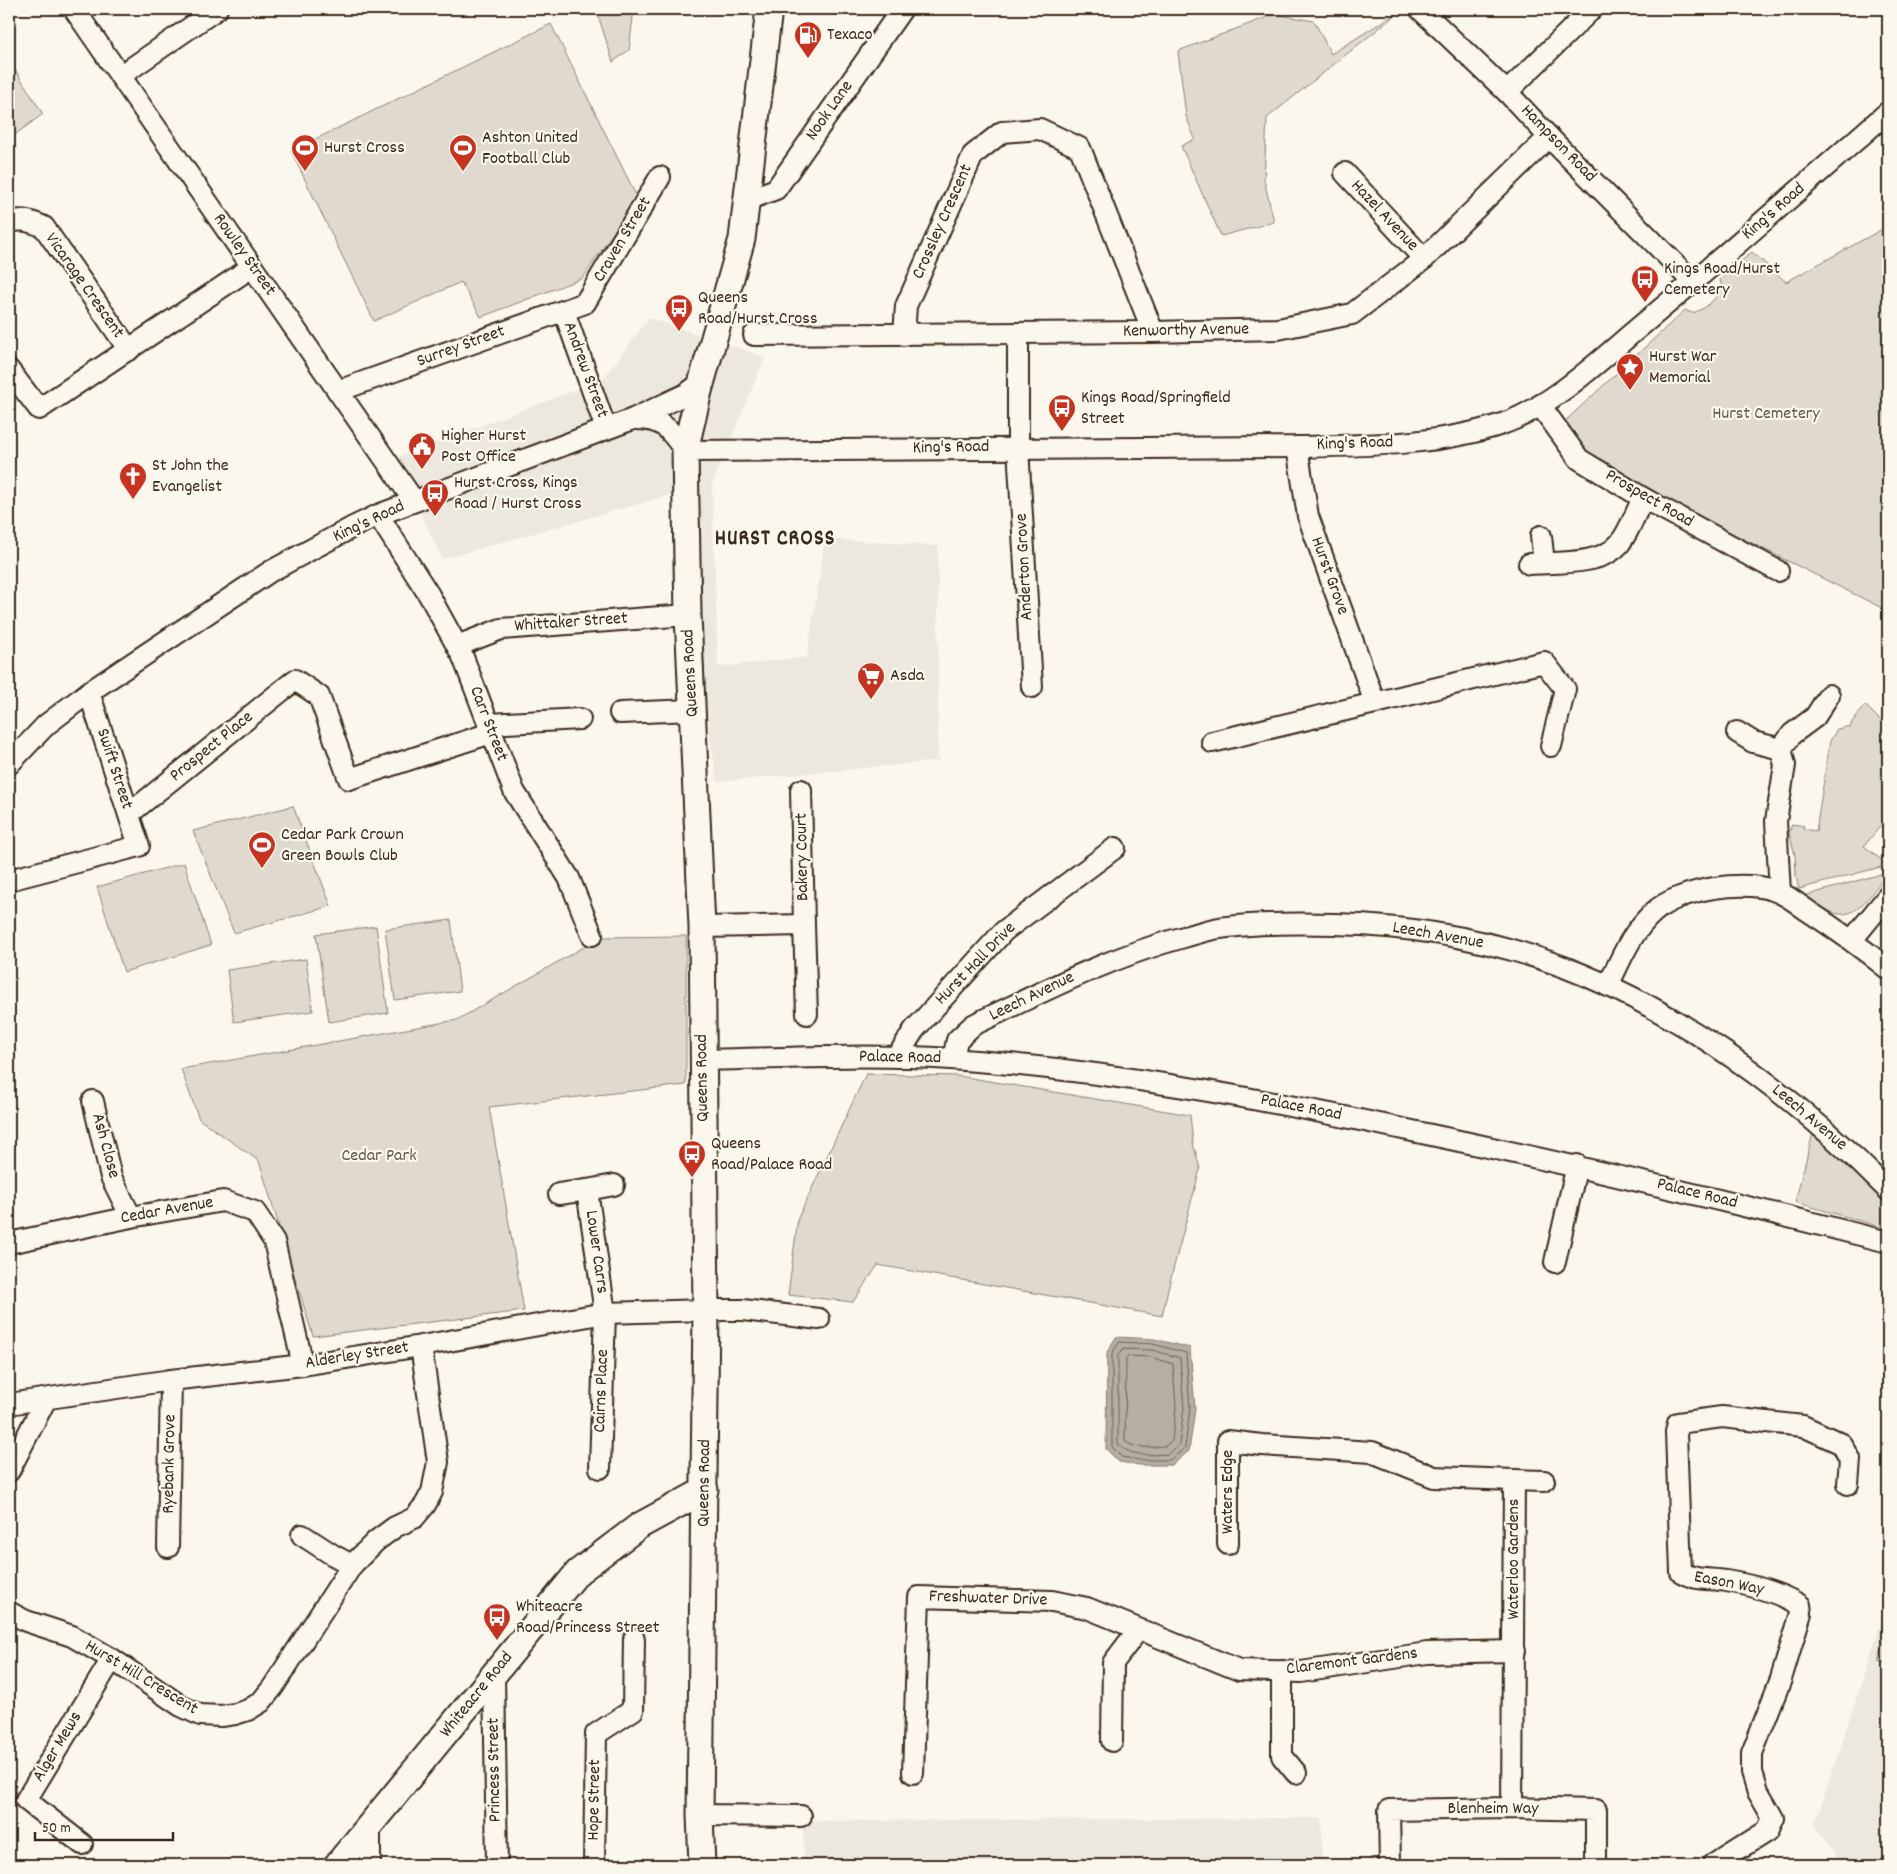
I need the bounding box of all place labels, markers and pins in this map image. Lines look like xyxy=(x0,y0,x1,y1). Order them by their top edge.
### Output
fuel station icon: Texaco xyxy=(793,20,823,59)
place label: Texaco xyxy=(827,23,873,48)
place label: Ashton United Football Club xyxy=(482,126,578,172)
sports icon: Hurst Cross xyxy=(290,133,320,172)
sports icon: Ashton United Football Club xyxy=(448,133,478,172)
place label: Hurst Cross xyxy=(324,136,405,161)
place label: Kings Road/Hurst Cemetery xyxy=(1664,257,1781,303)
bus stop icon: Kings Road/Hurst Cemetery xyxy=(1630,264,1660,303)
place label: Queens Road/Hurst Cross xyxy=(698,286,818,332)
bus stop icon: Queens Road/Hurst Cross xyxy=(664,293,694,332)
place label: Hurst War Memorial xyxy=(1649,345,1717,391)
place icon: Hurst War Memorial xyxy=(1615,352,1645,391)
place label: Kings Road/Springfield Street xyxy=(1081,386,1231,432)
bus stop icon: Kings Road/Springfield Street xyxy=(1047,393,1077,432)
place label: Higher Hurst Post Office xyxy=(441,424,527,470)
public building icon: Higher Hurst Post Office xyxy=(407,431,437,470)
place label: St John the Evangelist xyxy=(152,454,229,500)
church icon: St John the Evangelist xyxy=(118,461,148,500)
place label: Hurst Cross, Kings Road / Hurst Cross xyxy=(454,471,582,517)
bus stop icon: Hurst Cross, Kings Road / Hurst Cross xyxy=(420,478,450,517)
supermarket icon: Asda xyxy=(856,661,886,700)
place label: Asda xyxy=(890,664,925,689)
place label: Cedar Park Crown Green Bowls Club xyxy=(281,823,404,869)
sports icon: Cedar Park Crown Green Bowls Club xyxy=(247,830,277,869)
place label: Queens Road/Palace Road xyxy=(711,1132,832,1178)
bus stop icon: Queens Road/Palace Road xyxy=(677,1139,707,1178)
place label: Whiteacre Road/Princess Street xyxy=(516,1595,660,1641)
bus stop icon: Whiteacre Road/Princess Street xyxy=(482,1602,512,1641)

